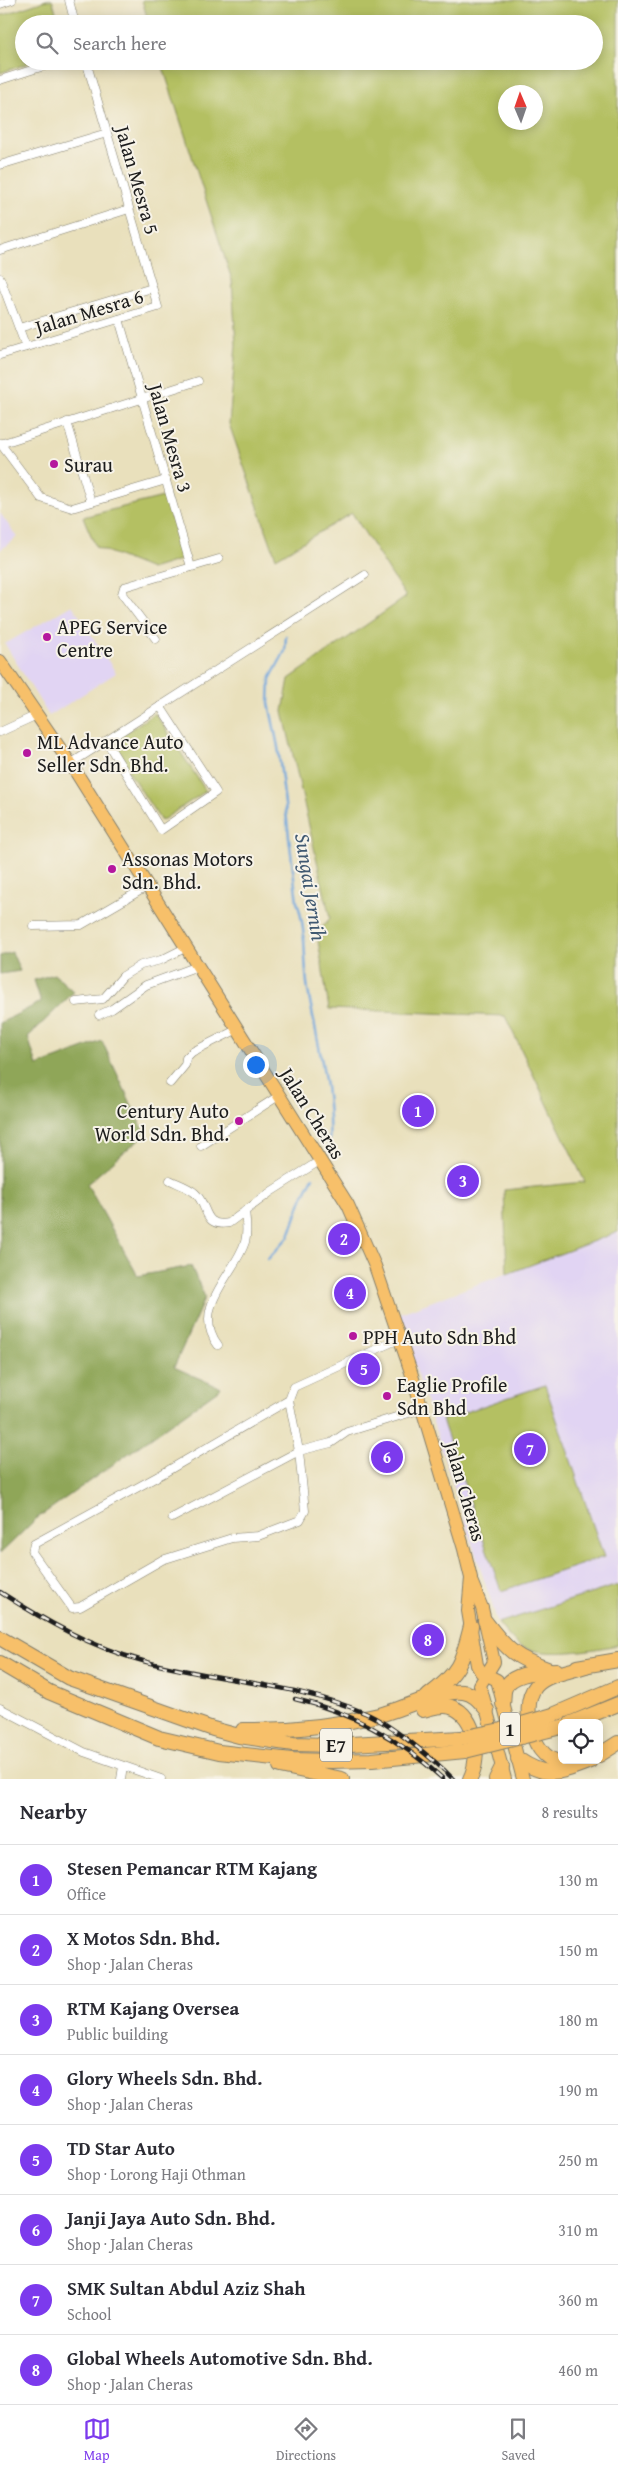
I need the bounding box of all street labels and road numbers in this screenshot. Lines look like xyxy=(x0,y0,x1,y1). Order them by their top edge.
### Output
street label: Jalan Mesra 5 xyxy=(108,119,167,238)
street label: Jalan Mesra 6 xyxy=(28,281,147,342)
street label: Jalan Mesra 3 xyxy=(141,377,200,496)
street label: Jalan Cheras xyxy=(272,1059,353,1165)
street label: Jalan Cheras xyxy=(437,1434,494,1545)
road number: 1 xyxy=(500,1712,520,1746)
road number: E7 xyxy=(320,1728,352,1762)

